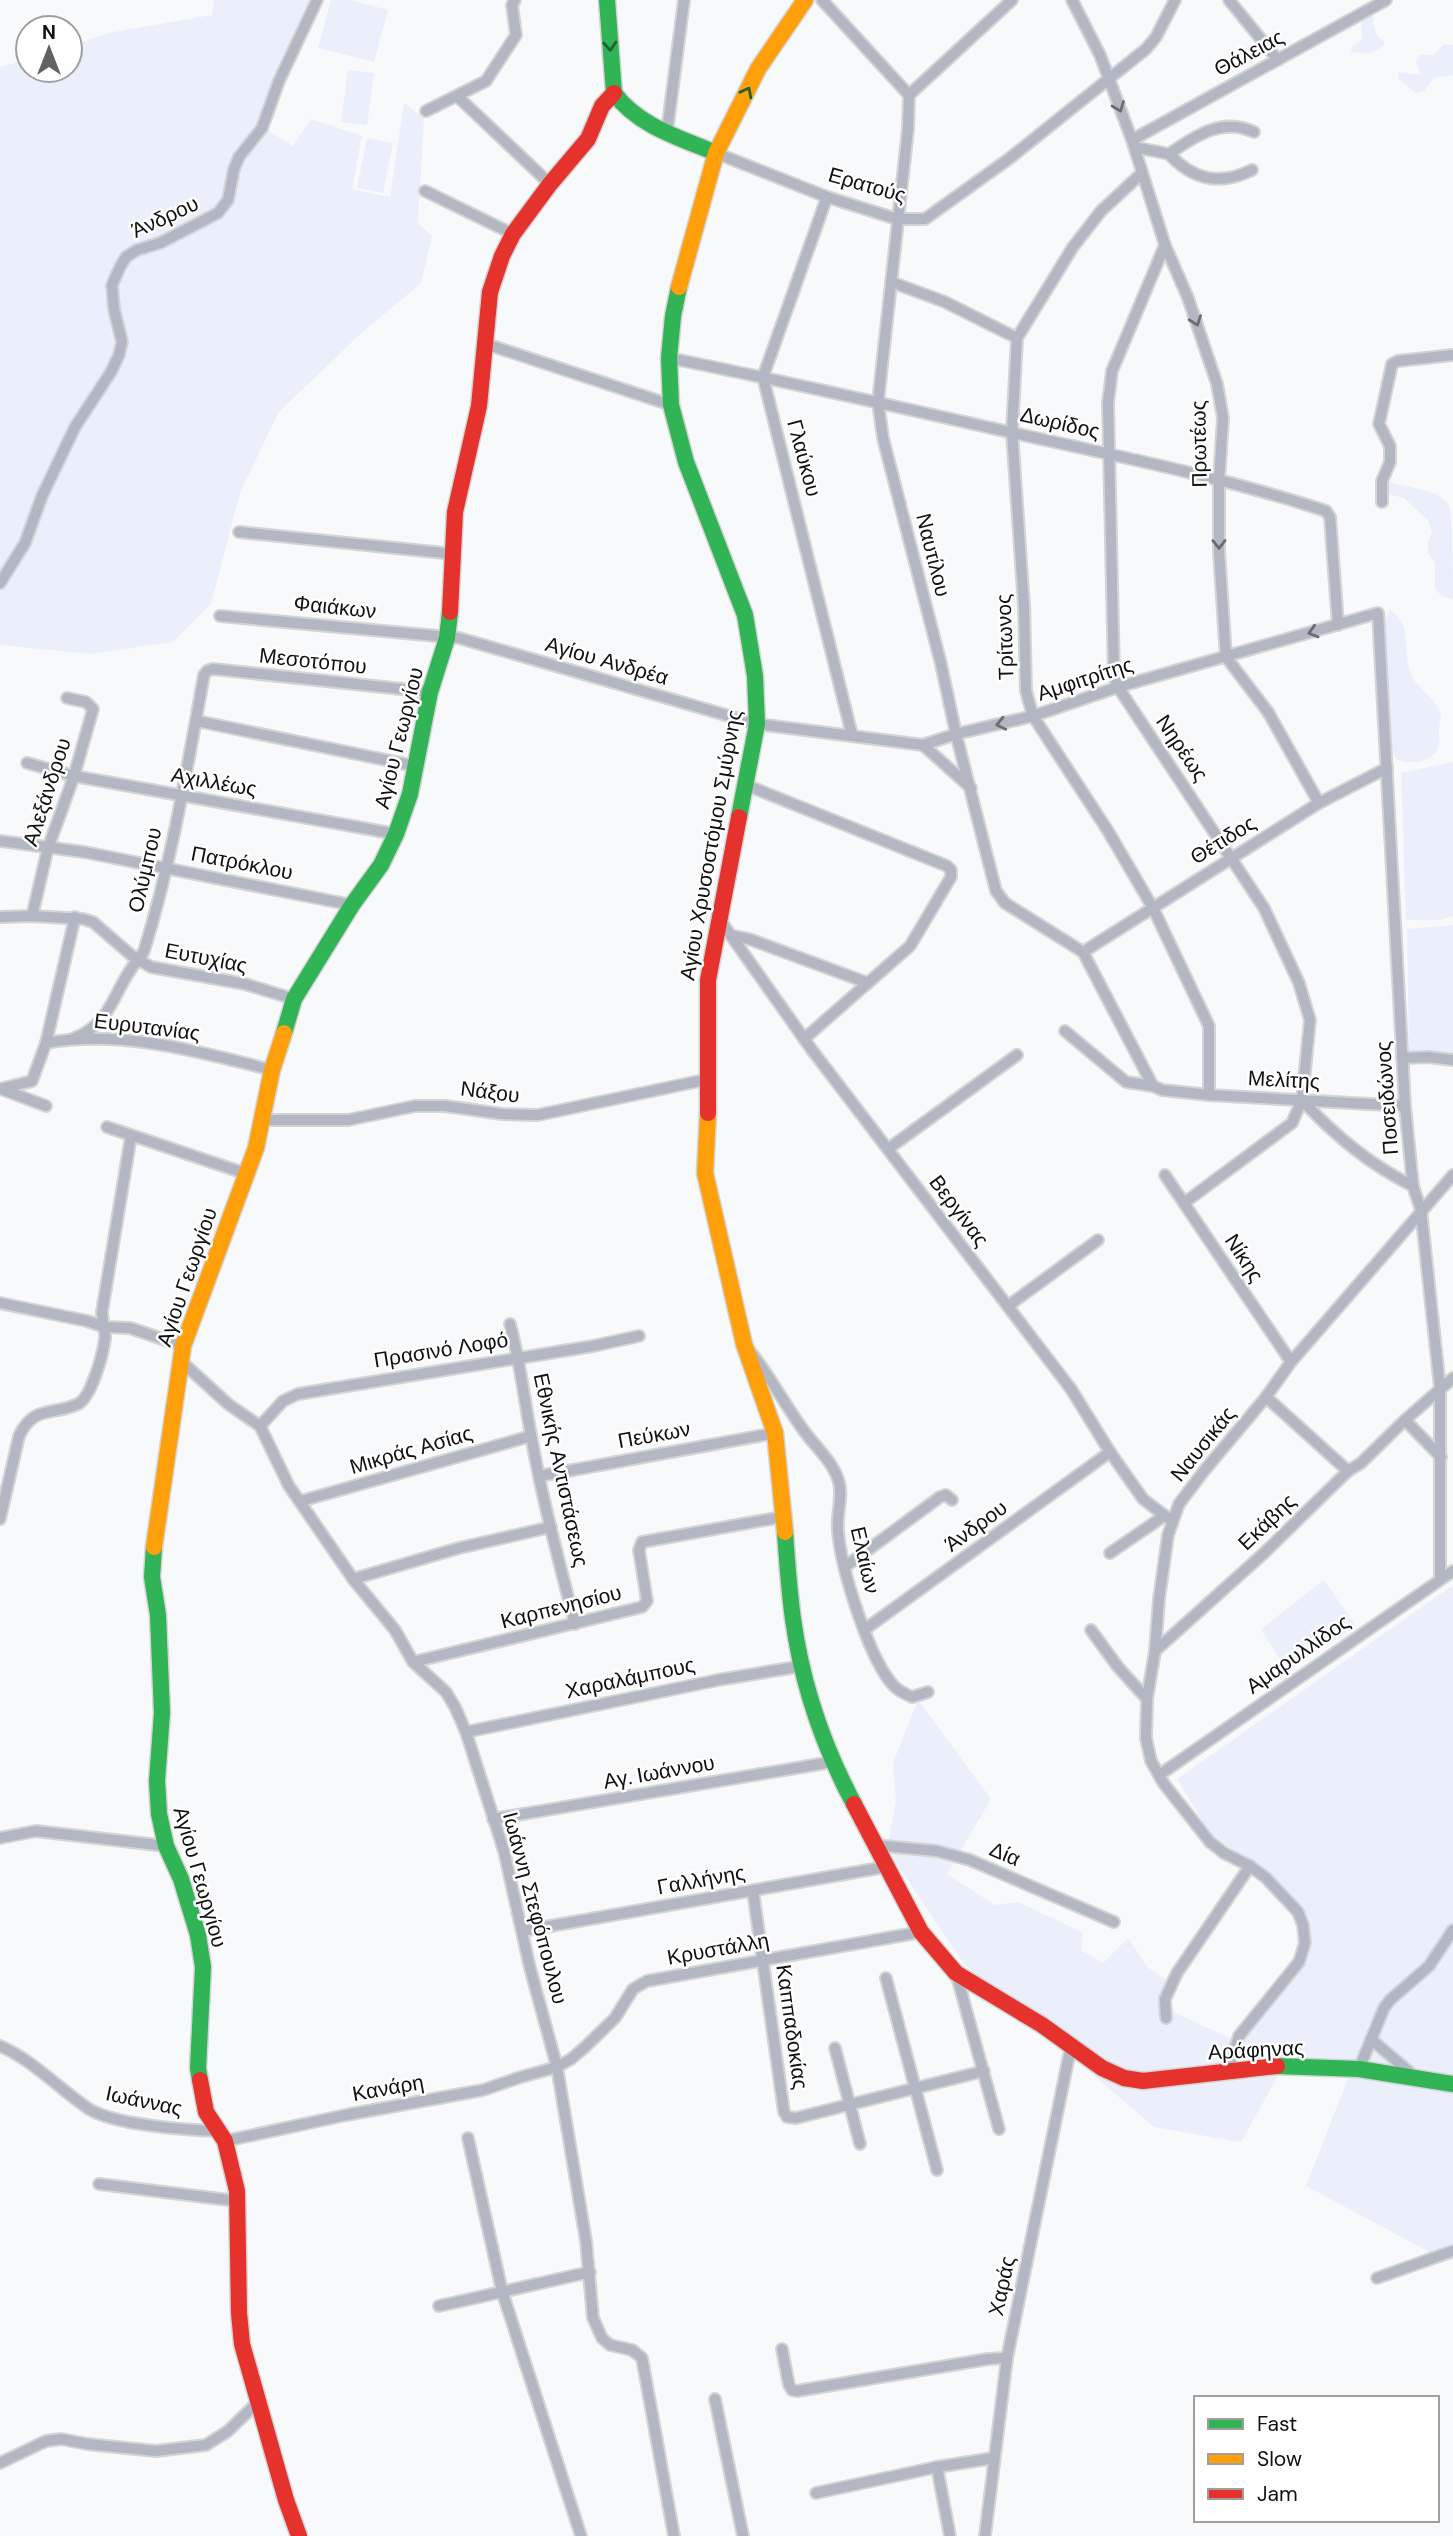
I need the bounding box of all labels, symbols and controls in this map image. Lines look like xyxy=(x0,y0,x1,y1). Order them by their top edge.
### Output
north arrow xyxy=(14,14,84,84)
text: N xyxy=(42,20,56,45)
street label: Θάλειας xyxy=(1209,23,1289,83)
one-way arrow xyxy=(602,41,617,52)
one-way arrow xyxy=(738,87,752,99)
one-way arrow xyxy=(1110,100,1124,112)
street label: Ερατούς xyxy=(825,161,909,209)
street label: Άνδρου xyxy=(127,189,203,245)
one-way arrow xyxy=(1188,314,1202,326)
street label: Δωρίδος xyxy=(1018,400,1102,446)
street label: Πρωτέως xyxy=(1184,400,1214,488)
street label: Γλαύκου xyxy=(780,416,828,500)
street label: Ναυτίλου xyxy=(909,510,957,600)
one-way arrow xyxy=(1212,539,1227,550)
street label: Φαιάκων xyxy=(292,589,378,625)
street label: Τρίτωνος xyxy=(990,593,1020,681)
one-way arrow xyxy=(1307,624,1319,639)
street label: Αγίου Ανδρέα xyxy=(542,630,672,692)
street label: Μεσοτόπου xyxy=(258,641,368,681)
street label: Αμφιτρίτης xyxy=(1033,650,1137,708)
street label: Αγίου Γεωργίου xyxy=(368,664,430,812)
street label: Αγίου Χρυσοστόμου Σμύρνης xyxy=(673,708,749,982)
street label: Νηρέως xyxy=(1150,709,1214,787)
one-way arrow xyxy=(995,716,1007,730)
street label: Αλεξάνδρου xyxy=(16,734,78,850)
street label: Αχιλλέως xyxy=(169,761,259,803)
street label: Θέτιδος xyxy=(1185,809,1261,871)
street label: Ολύμπου xyxy=(122,825,168,915)
street label: Πατρόκλου xyxy=(189,839,295,887)
street label: Ευτυχίας xyxy=(162,936,250,980)
street label: Ευρυτανίας xyxy=(92,1007,202,1047)
street label: Ποσειδώνος xyxy=(1369,1040,1405,1156)
street label: Μελίτης xyxy=(1247,1064,1321,1096)
street label: Νάξου xyxy=(459,1074,521,1110)
street label: Βεργίνας xyxy=(923,1169,995,1253)
street label: Αγίου Γεωργίου xyxy=(150,1204,224,1350)
street label: Νίκης xyxy=(1218,1229,1270,1287)
street label: Πρασινό Λοφό xyxy=(372,1326,510,1374)
street label: Εθνικής Αντιστάσεως xyxy=(527,1370,595,1570)
street label: Ναυσικάς xyxy=(1164,1401,1242,1487)
street label: Πεύκων xyxy=(616,1415,692,1455)
street label: Μικράς Ασίας xyxy=(346,1419,476,1481)
street label: Εκάβης xyxy=(1232,1488,1302,1556)
street label: Άνδρου xyxy=(939,1494,1013,1558)
street label: Ελαίων xyxy=(844,1524,886,1596)
street label: Καρπενησίου xyxy=(498,1578,624,1636)
street label: Αμαρυλλίδος xyxy=(1240,1608,1356,1700)
street label: Χαραλάμπους xyxy=(563,1651,697,1705)
street label: Αγ. Ιωάννου xyxy=(601,1748,717,1796)
street label: Αγίου Γεωργίου xyxy=(167,1803,233,1951)
street label: Ιωάννη Στεφόπουλου xyxy=(496,1809,574,2007)
street label: Δία xyxy=(985,1835,1025,1873)
street label: Γαλλήνης xyxy=(655,1859,747,1901)
street label: Κρυστάλλη xyxy=(665,1926,771,1972)
street label: Καππαδοκίας xyxy=(769,1963,815,2091)
street label: Αράφηνας xyxy=(1207,2034,1305,2066)
street label: Κανάρη xyxy=(350,2068,426,2108)
street label: Ιωάννας xyxy=(103,2079,185,2123)
street label: Χαράς xyxy=(982,2254,1022,2318)
legend xyxy=(1194,2396,1439,2522)
text: Fast xyxy=(1257,2410,1297,2438)
text: Slow xyxy=(1257,2445,1302,2473)
text: Jam xyxy=(1257,2480,1298,2508)

